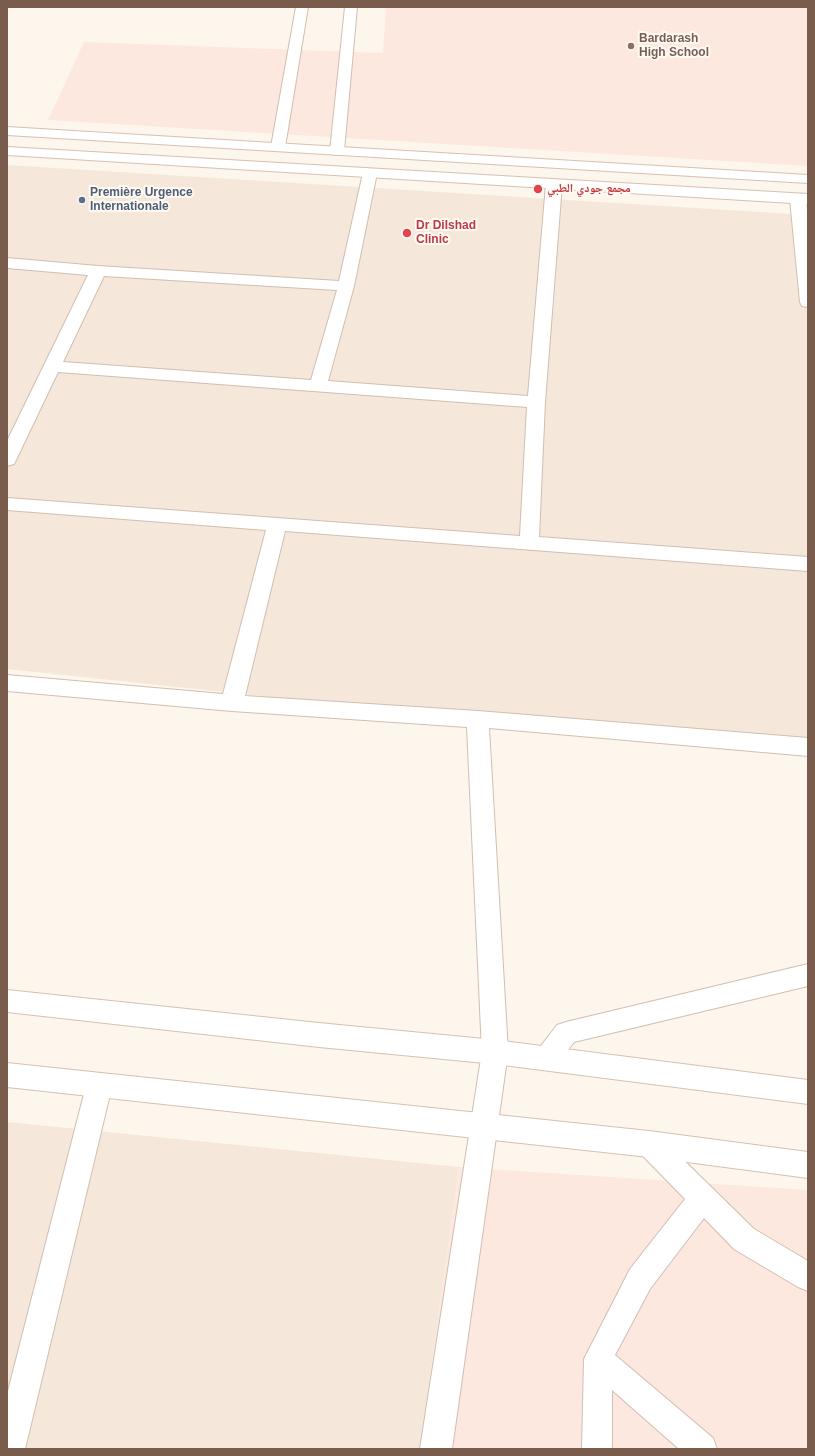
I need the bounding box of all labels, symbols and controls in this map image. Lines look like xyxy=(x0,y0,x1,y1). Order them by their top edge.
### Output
place label: Bardarash High School xyxy=(639,32,709,60)
marker: Bardarash High School xyxy=(626,41,636,51)
place label: مجمع جودي الطبي xyxy=(547,182,631,196)
marker: مجمع جودي الطبي xyxy=(532,183,544,195)
place label: Première Urgence Internationale xyxy=(90,186,193,214)
marker: Première Urgence Internationale xyxy=(77,195,87,205)
place label: Dr Dilshad Clinic xyxy=(416,219,476,247)
marker: Dr Dilshad Clinic xyxy=(401,227,413,239)

